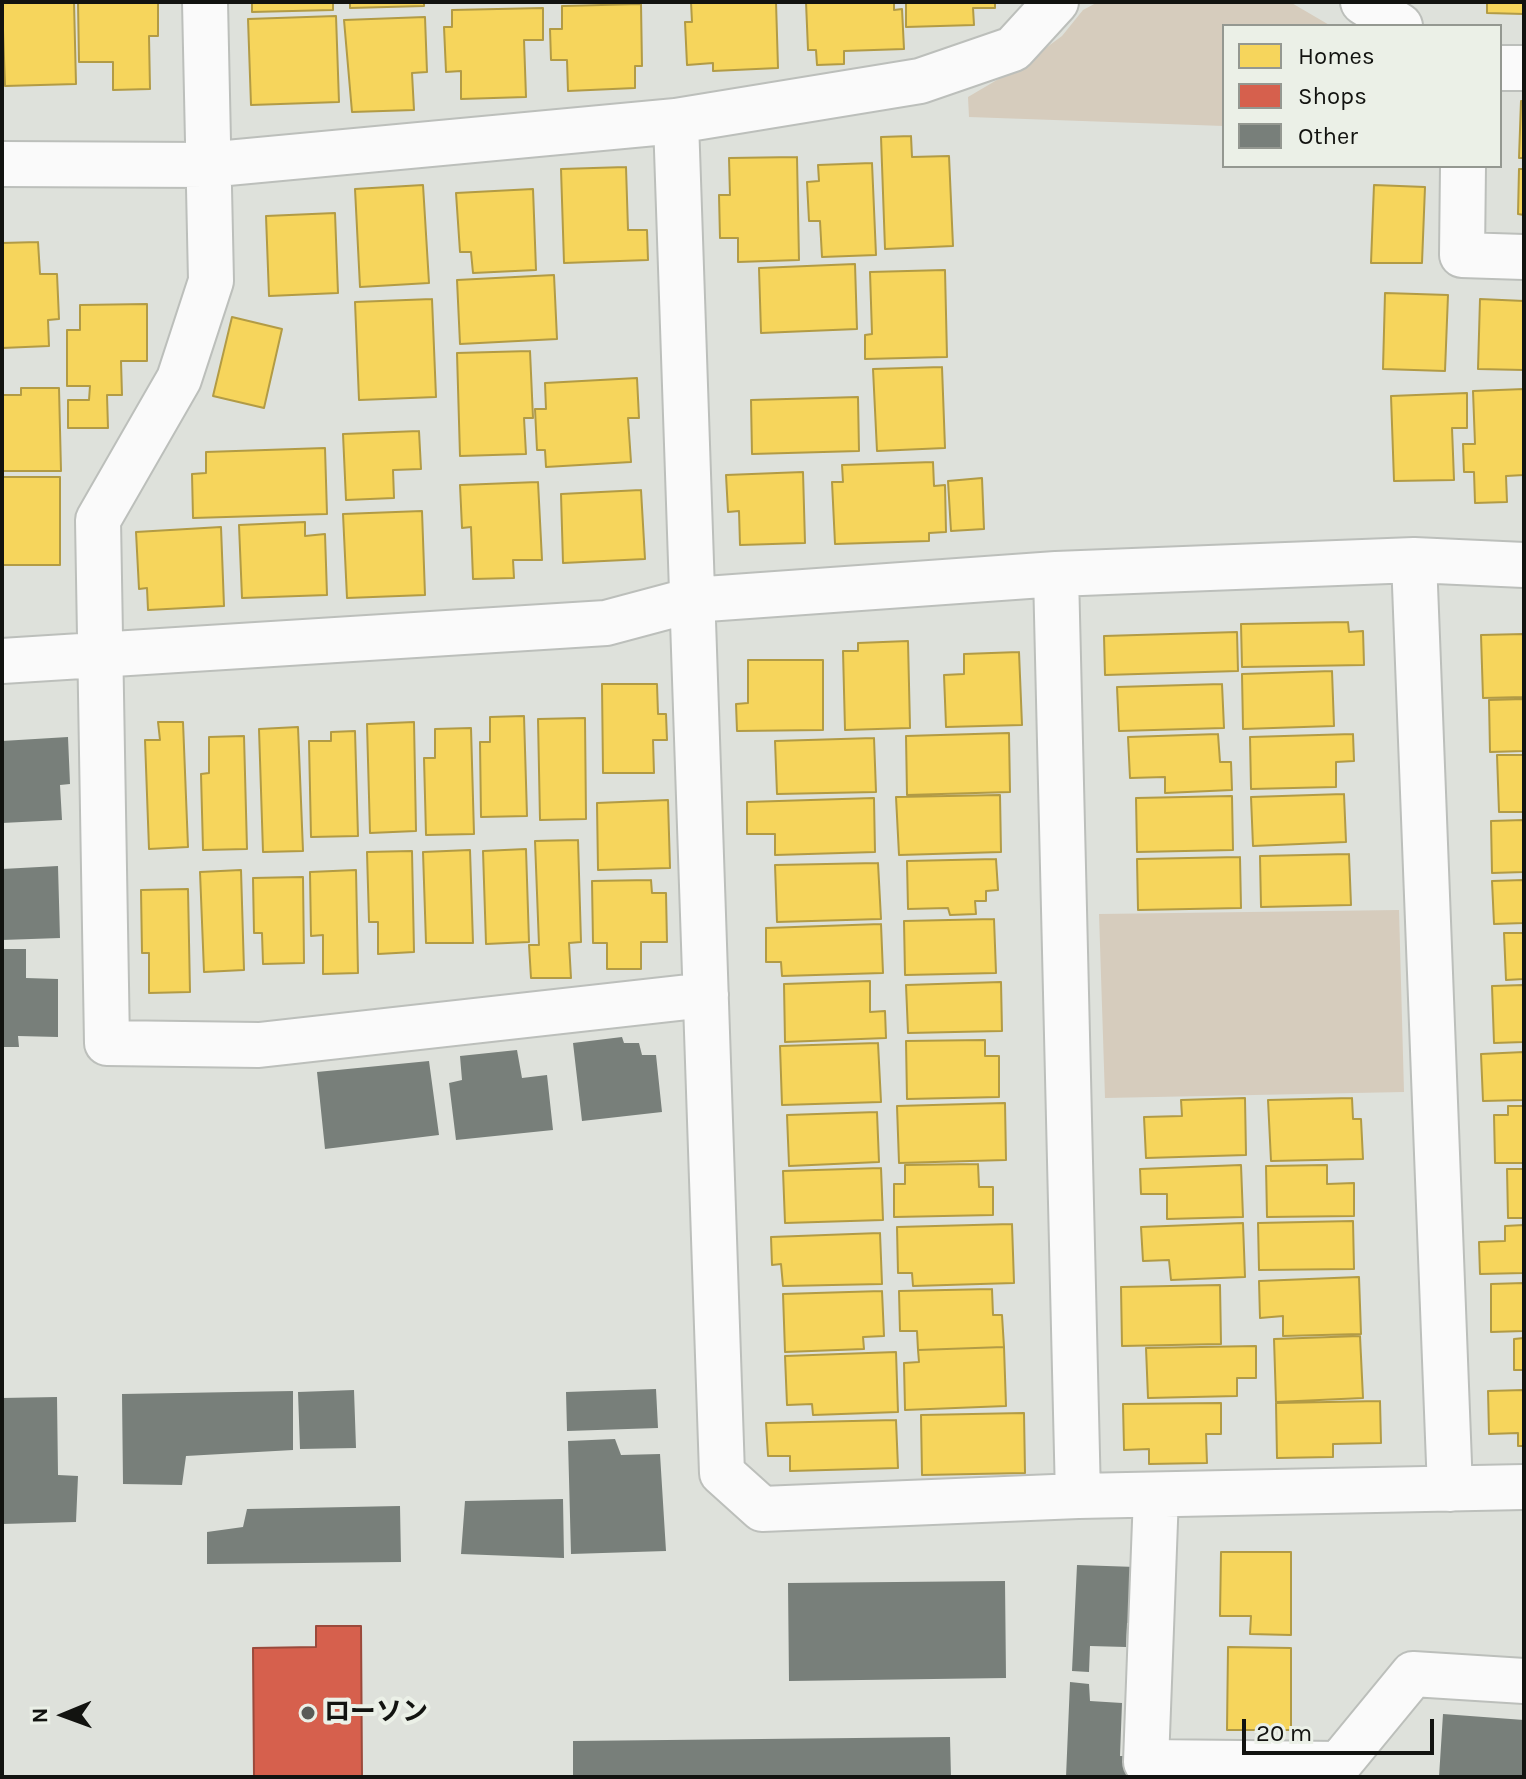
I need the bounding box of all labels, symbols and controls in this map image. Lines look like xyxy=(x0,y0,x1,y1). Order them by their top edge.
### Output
legend xyxy=(1222,24,1502,168)
text: Homes xyxy=(1298,42,1375,70)
text: Shops xyxy=(1298,82,1367,110)
text: Other xyxy=(1298,122,1358,150)
north arrow xyxy=(24,1675,104,1755)
place label: ローソン xyxy=(324,1697,428,1729)
scale bar xyxy=(1246,1703,1438,1753)
marker: ローソン xyxy=(299,1704,317,1722)
text: N xyxy=(27,1707,53,1724)
text: 20 m xyxy=(1256,1719,1312,1747)

